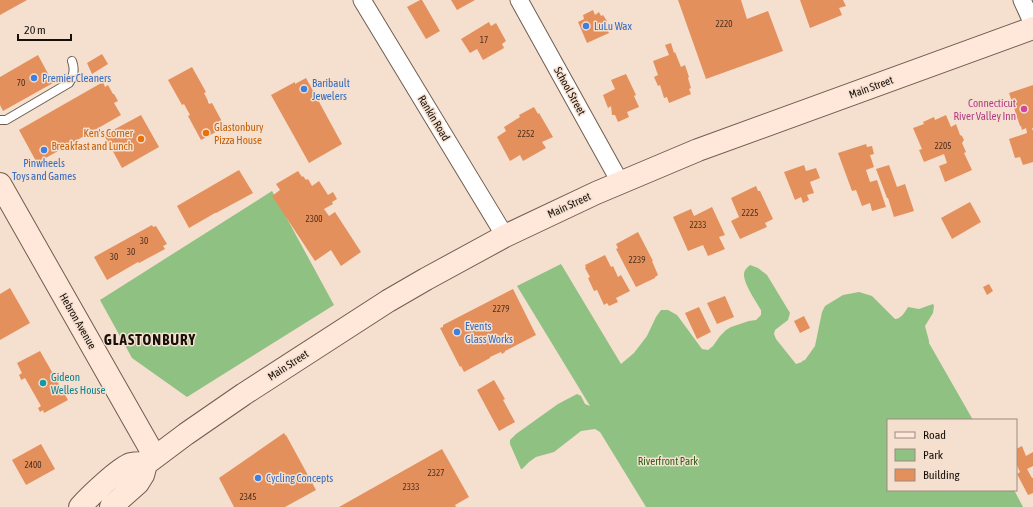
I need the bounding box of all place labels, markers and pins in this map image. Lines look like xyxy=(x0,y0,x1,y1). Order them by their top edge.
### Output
place label: LuLu Wax xyxy=(594,20,632,32)
marker: LuLu Wax xyxy=(581,21,591,31)
place label: Premier Cleaners xyxy=(42,72,111,84)
marker: Premier Cleaners xyxy=(29,73,39,83)
place label: Baribault Jewelers xyxy=(312,77,350,102)
marker: Baribault Jewelers xyxy=(299,84,309,94)
place label: Connecticut River Valley Inn xyxy=(954,97,1016,122)
marker: Connecticut River Valley Inn xyxy=(1019,104,1029,114)
place label: Glastonbury Pizza House xyxy=(214,121,264,146)
place label: Ken's Corner Breakfast and Lunch xyxy=(51,127,134,152)
marker: Glastonbury Pizza House xyxy=(201,128,211,138)
marker: Ken's Corner Breakfast and Lunch xyxy=(136,134,146,144)
marker: Pinwheels Toys and Games xyxy=(39,145,49,155)
place label: Pinwheels Toys and Games xyxy=(12,157,76,182)
place label: Events Glass Works xyxy=(465,320,513,345)
marker: Events Glass Works xyxy=(452,327,462,337)
place label: Gideon Welles House xyxy=(51,371,106,396)
marker: Gideon Welles House xyxy=(38,378,48,388)
place label: Cycling Concepts xyxy=(266,472,333,484)
marker: Cycling Concepts xyxy=(253,473,263,483)

